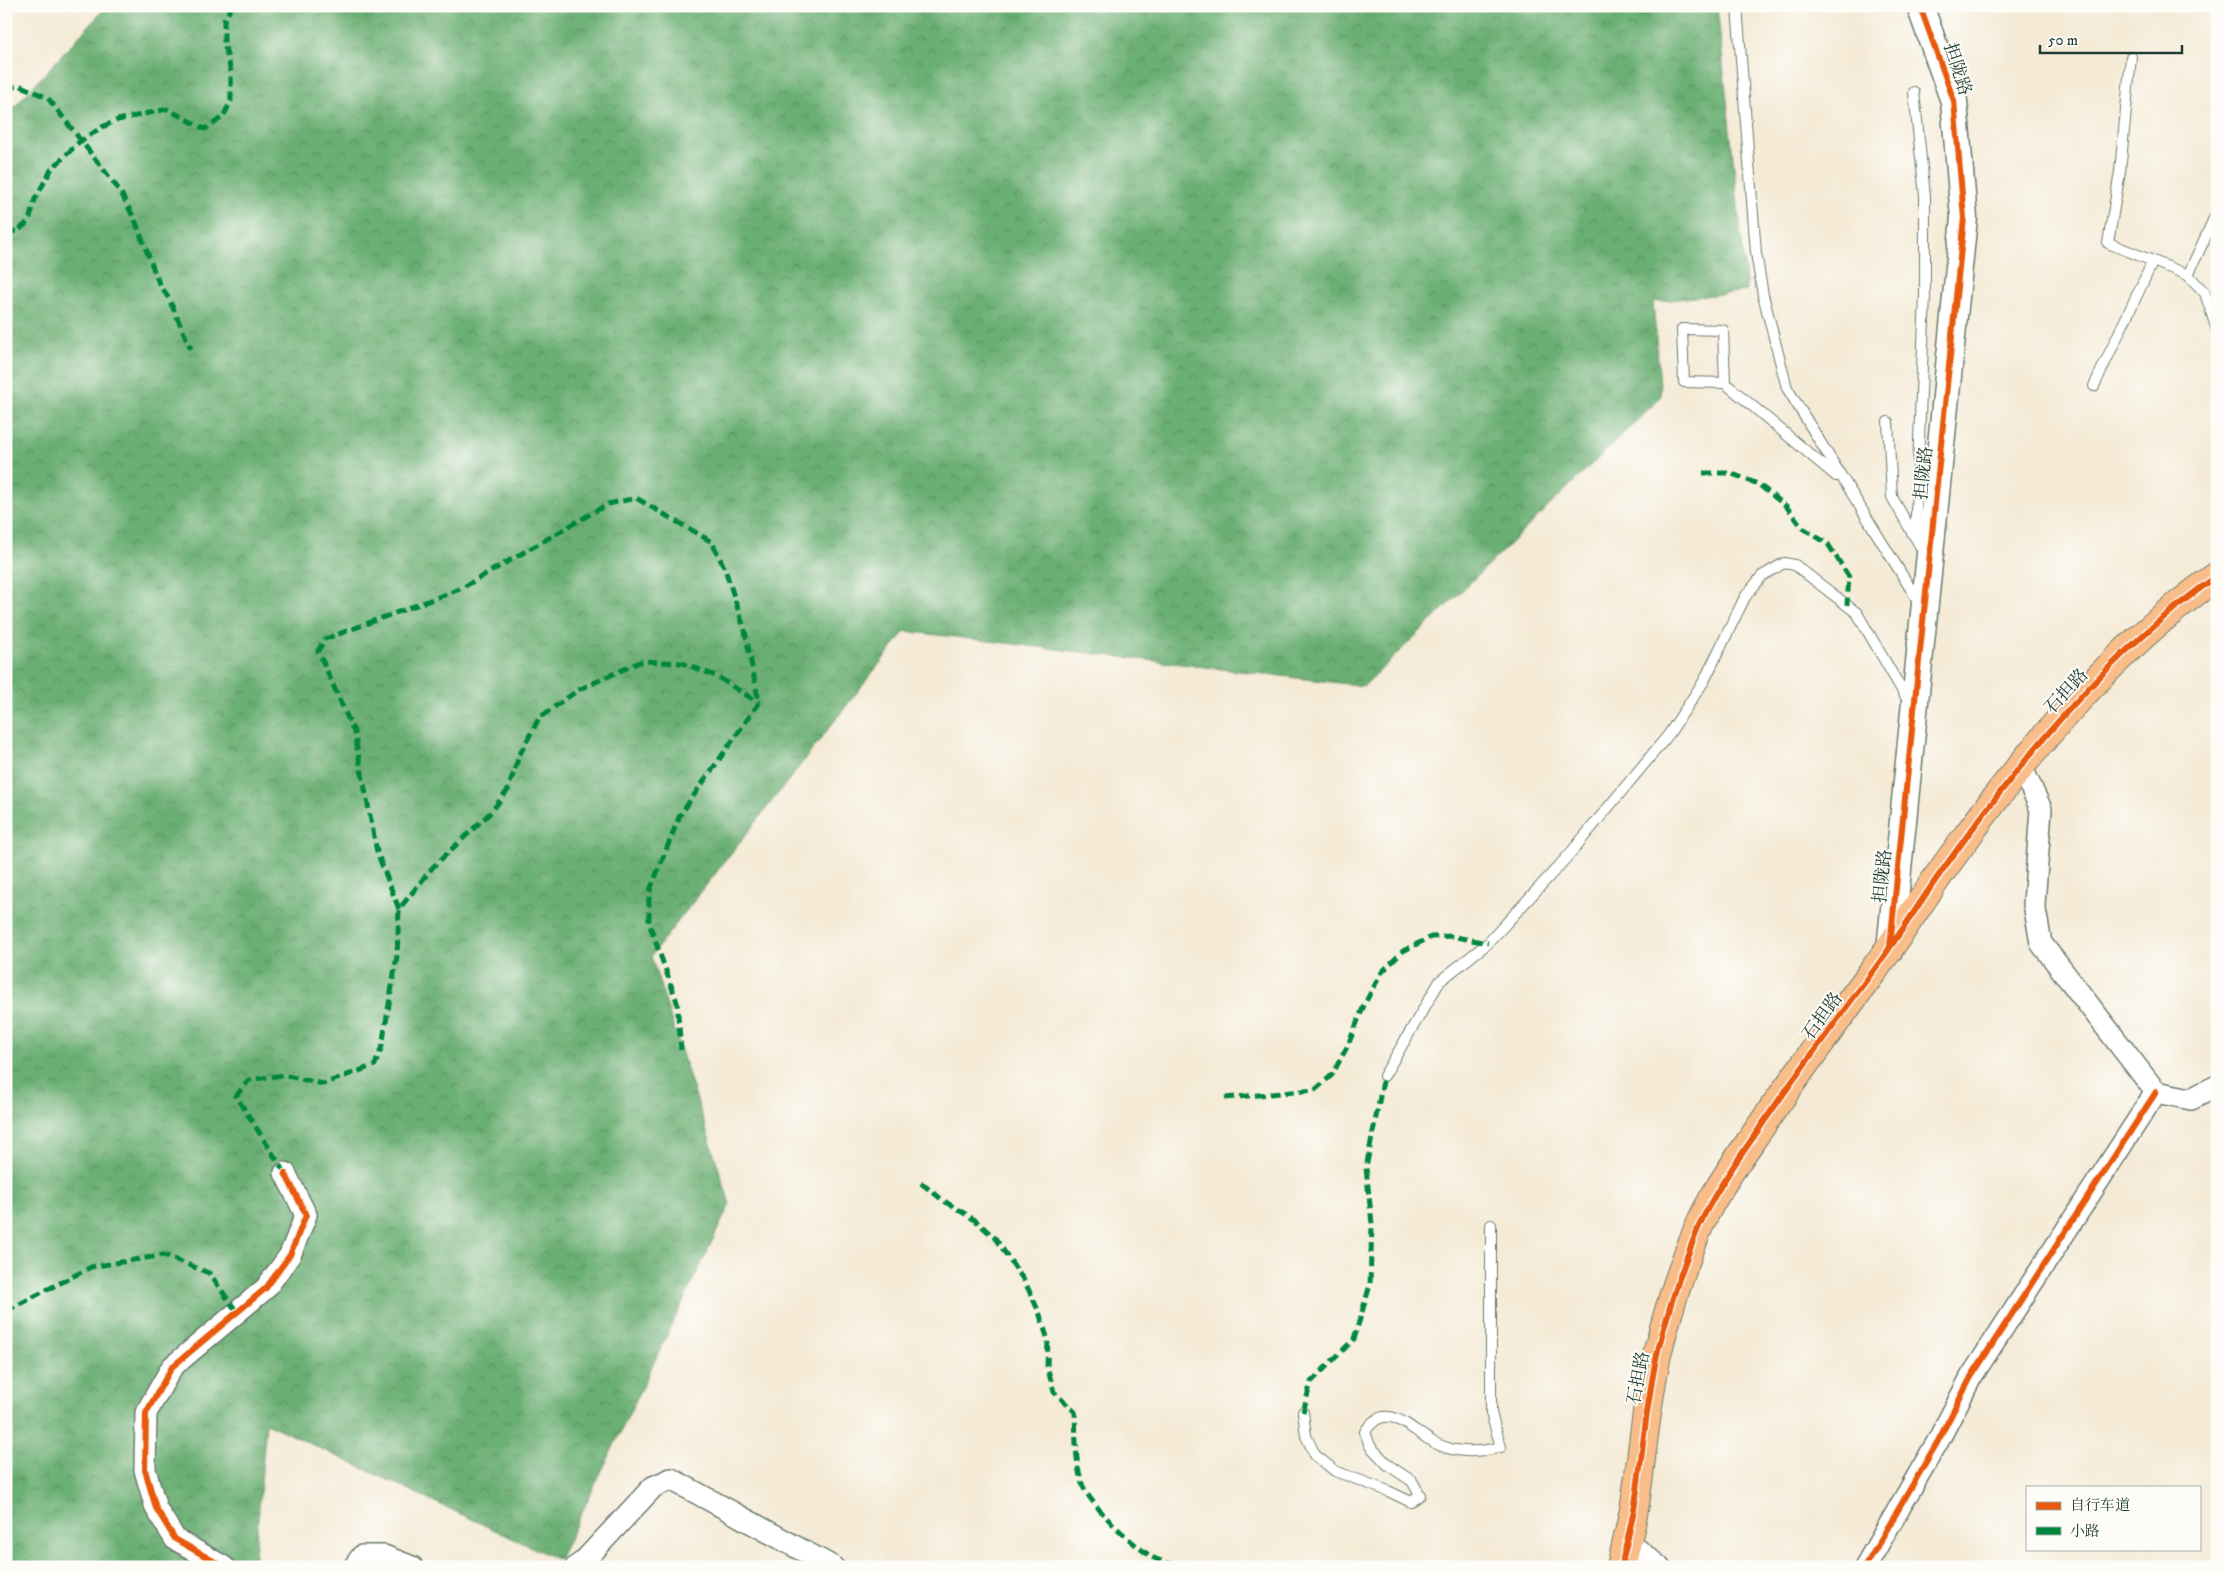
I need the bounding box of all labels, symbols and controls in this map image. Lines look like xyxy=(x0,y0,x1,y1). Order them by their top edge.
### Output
scale bar xyxy=(2040,22,2183,54)
text: 50 m xyxy=(2048,31,2078,50)
street label: 担陇路 xyxy=(1938,40,1976,98)
street label: 担陇路 xyxy=(1910,445,1938,501)
street label: 石担路 xyxy=(2040,664,2093,719)
street label: 担陇路 xyxy=(1869,848,1897,904)
street label: 石担路 xyxy=(1798,988,1848,1045)
street label: 石担路 xyxy=(1623,1350,1655,1407)
legend xyxy=(2026,1486,2200,1550)
text: 自行车道 xyxy=(2070,1496,2130,1515)
text: 小路 xyxy=(2070,1522,2100,1541)

